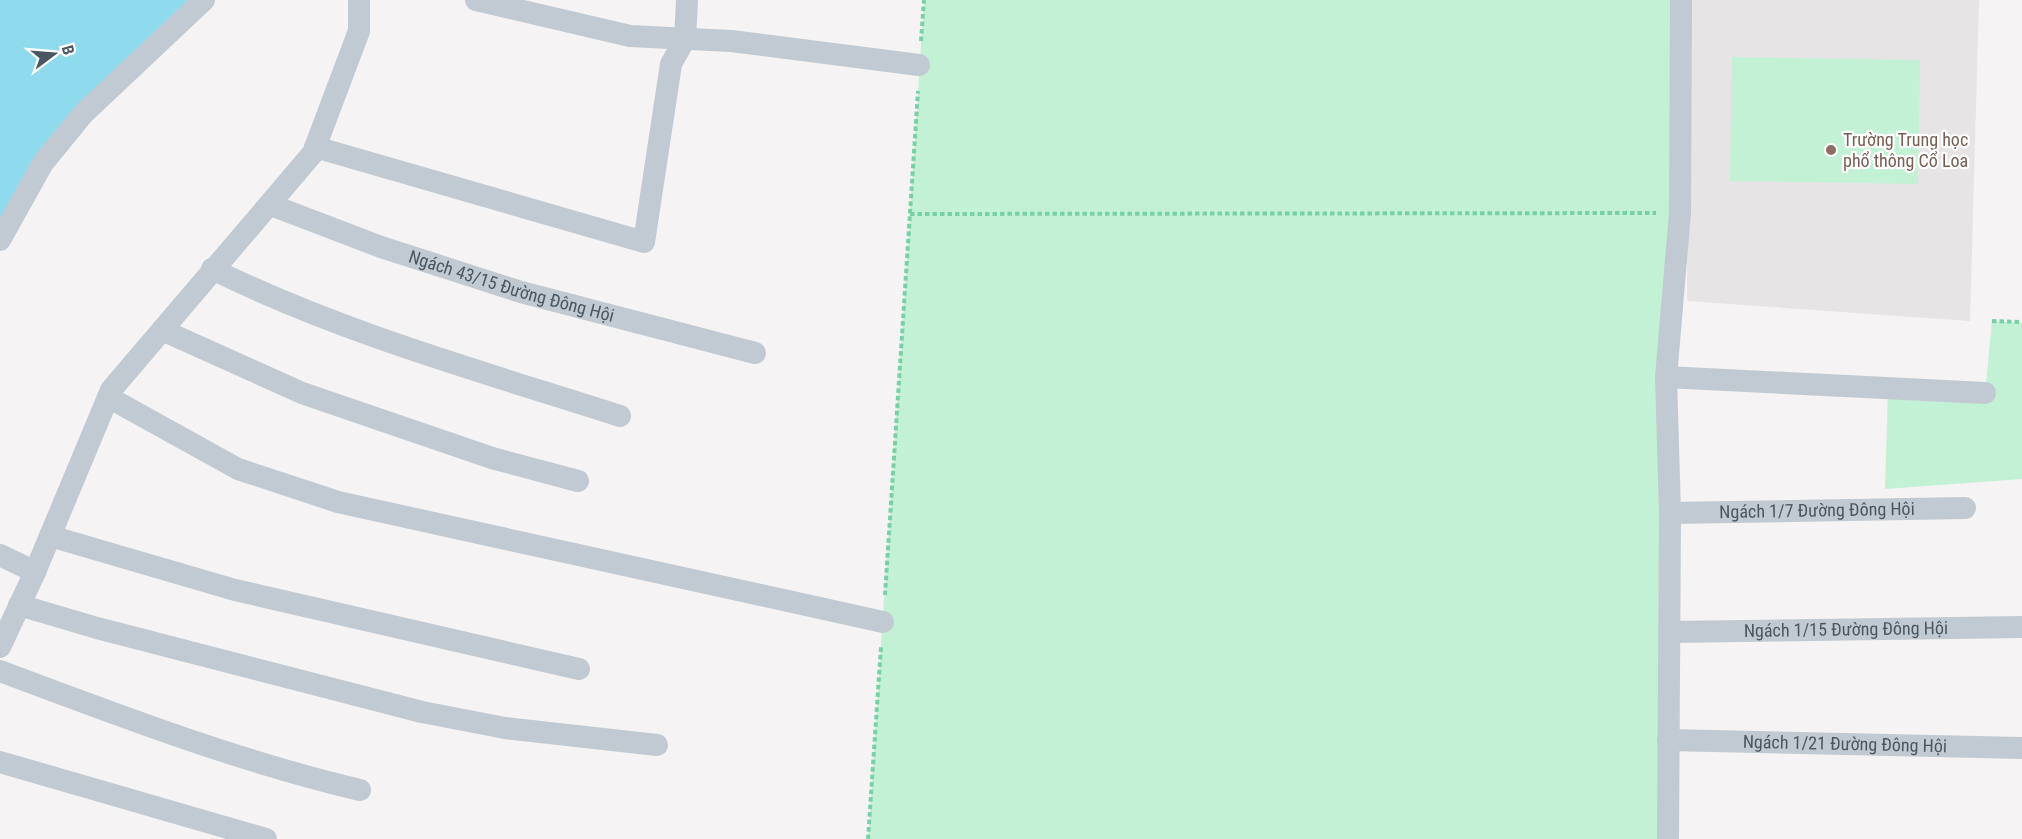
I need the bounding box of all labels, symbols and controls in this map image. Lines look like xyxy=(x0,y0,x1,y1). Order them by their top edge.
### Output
north arrow xyxy=(24,24,84,84)
text: B xyxy=(58,43,78,57)
place label: Trường Trung học phổ thông Cổ Loa xyxy=(1843,129,1968,171)
marker: Trường Trung học phổ thông Cổ Loa xyxy=(1824,143,1838,157)
street label: Ngách 43/15 Đường Đông Hội xyxy=(406,246,616,326)
street label: Ngách 1/7 Đường Đông Hội xyxy=(1719,498,1915,522)
street label: Ngách 1/15 Đường Đông Hội xyxy=(1744,617,1948,641)
street label: Ngách 1/21 Đường Đông Hội xyxy=(1743,731,1947,756)

